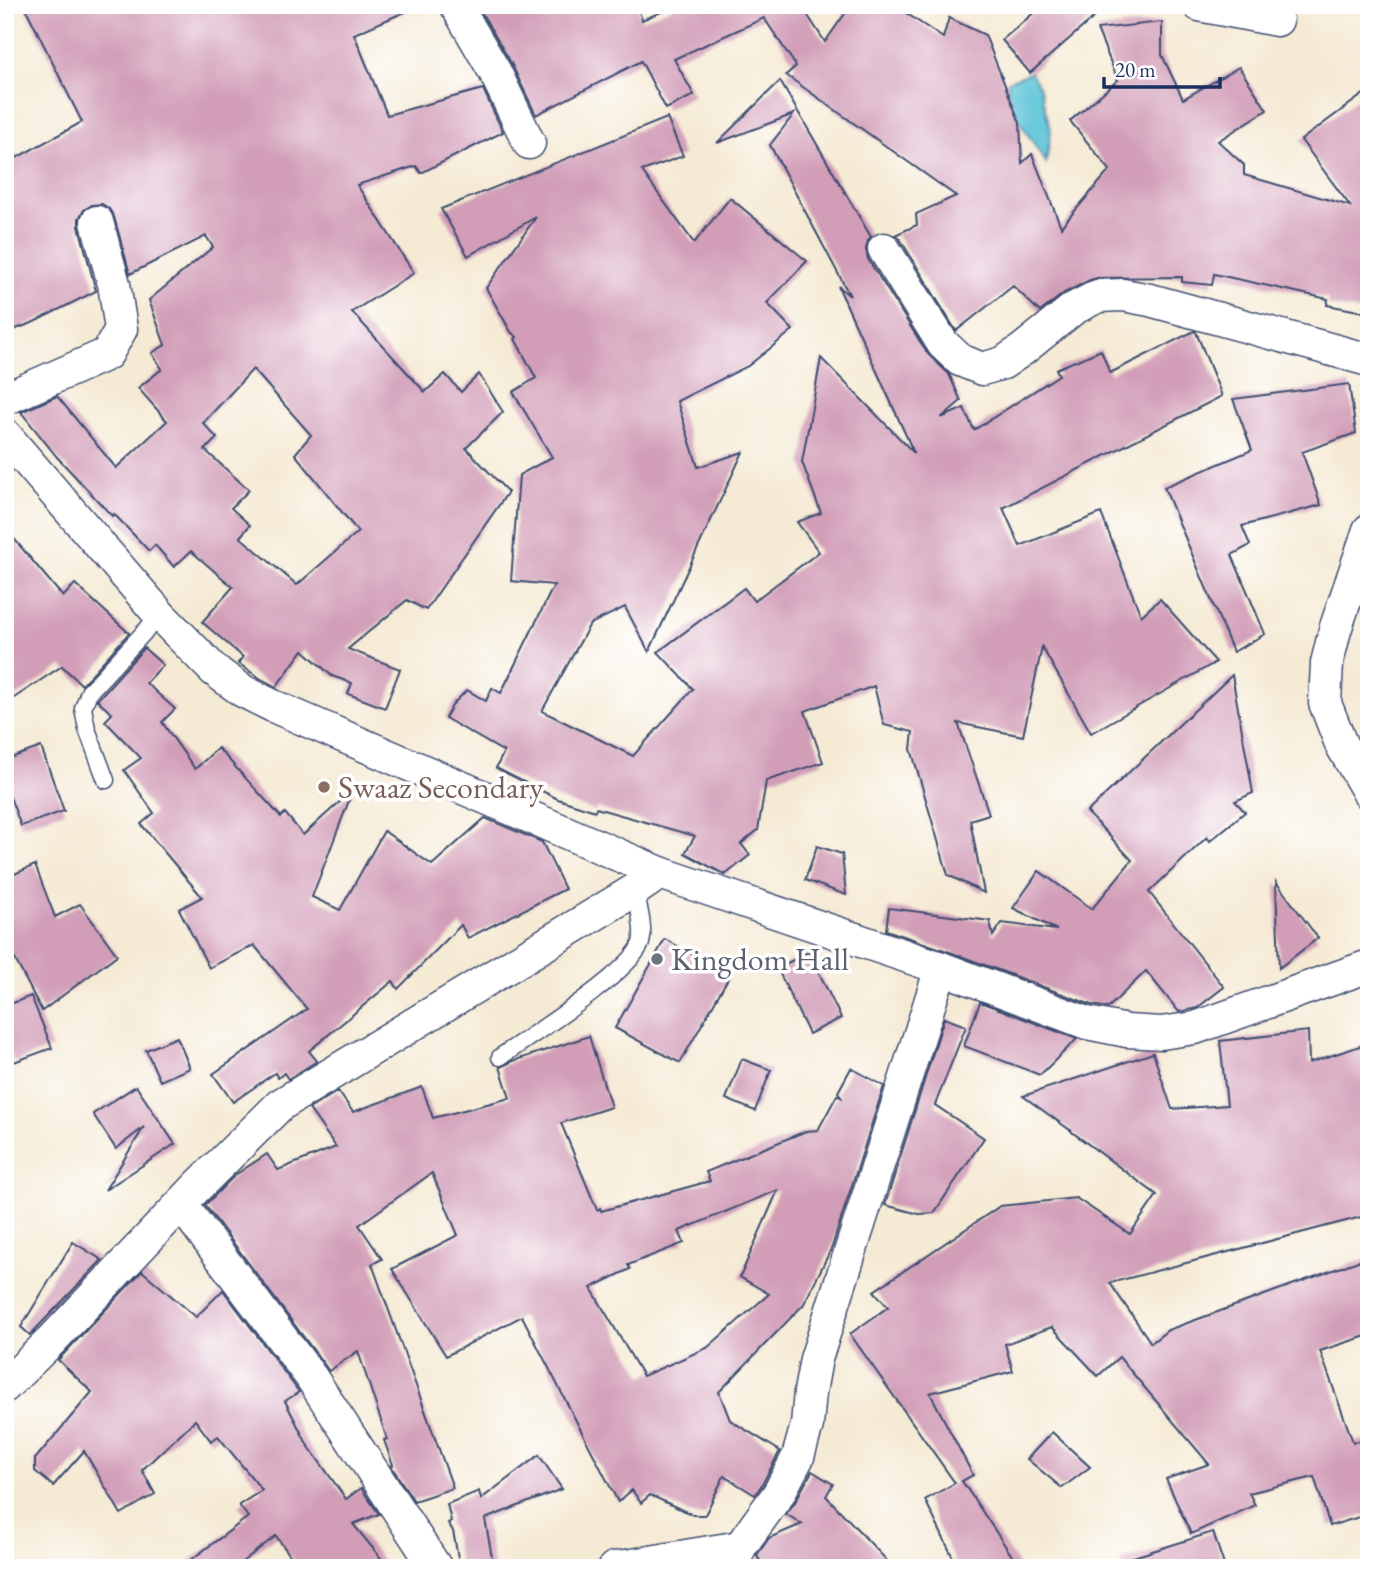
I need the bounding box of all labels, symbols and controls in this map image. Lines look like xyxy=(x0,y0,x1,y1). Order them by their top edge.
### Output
scale bar xyxy=(1104,46,1220,90)
text: 20 m xyxy=(1115,56,1156,83)
place label: Swaaz Secondary xyxy=(338,766,544,808)
marker: Swaaz Secondary xyxy=(316,779,332,795)
place label: Kingdom Hall xyxy=(671,938,849,980)
marker: Kingdom Hall xyxy=(649,951,665,967)

